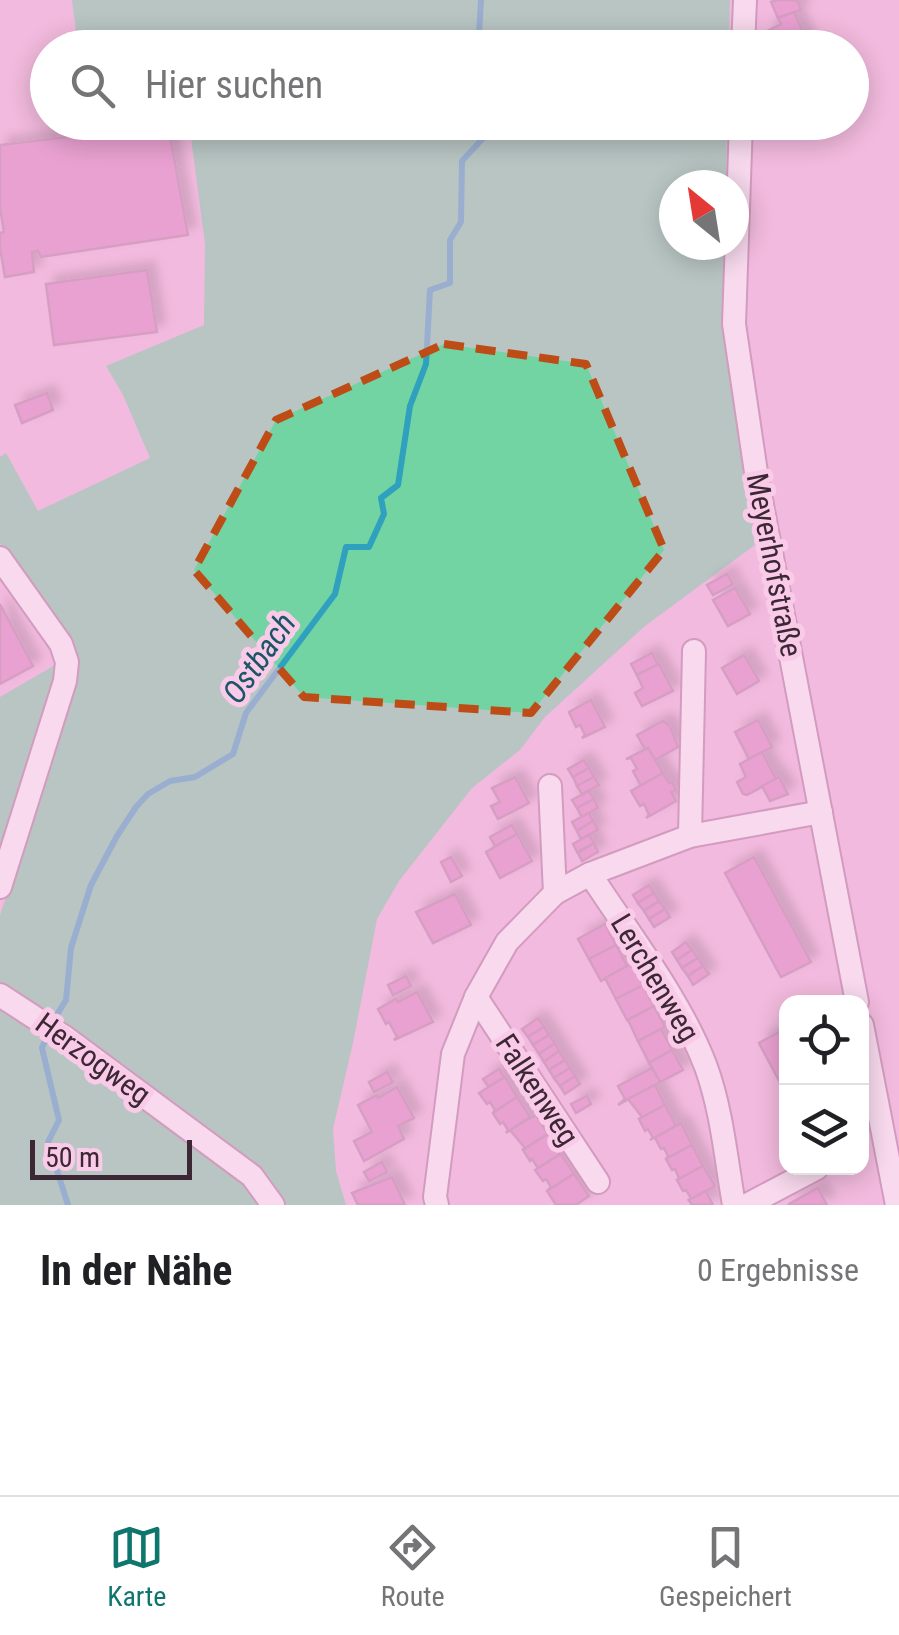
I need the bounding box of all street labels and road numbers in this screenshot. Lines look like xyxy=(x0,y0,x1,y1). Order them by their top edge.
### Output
street label: Meyerhofstraße xyxy=(740,470,809,660)
street label: Lerchenweg xyxy=(604,908,707,1048)
street label: Herzogweg xyxy=(29,1005,157,1112)
street label: Falkenweg xyxy=(489,1028,586,1152)

